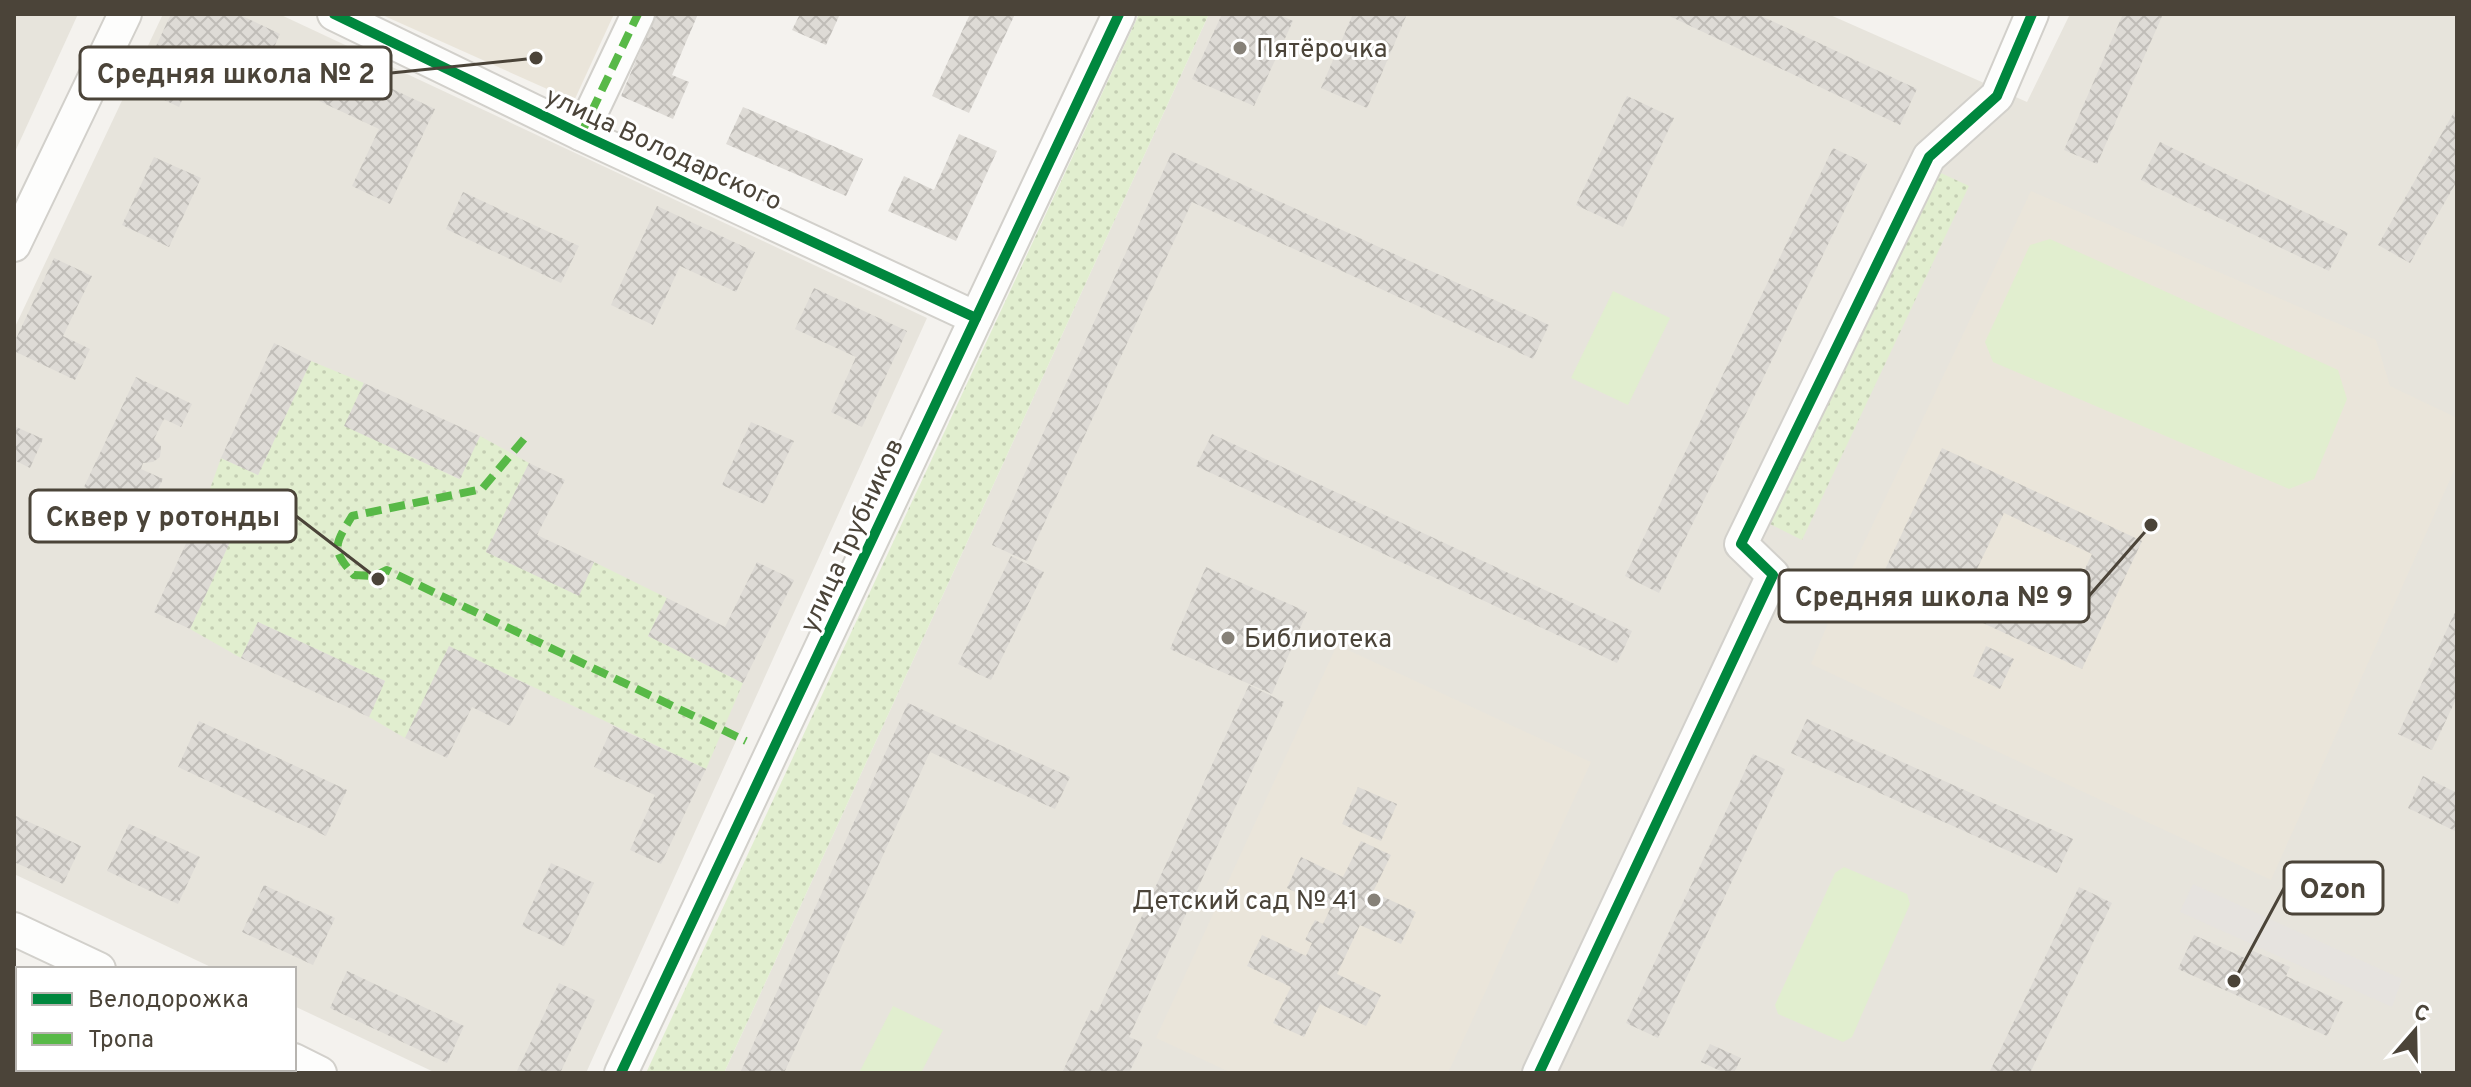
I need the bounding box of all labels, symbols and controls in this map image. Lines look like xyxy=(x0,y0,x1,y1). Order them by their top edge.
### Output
place label: Пятёрочка xyxy=(1256,34,1388,67)
marker: Пятёрочка xyxy=(1231,39,1249,57)
callout: Средняя школа № 2 xyxy=(80,47,391,99)
text: Средняя школа № 2 xyxy=(97,58,375,94)
street label: улица Володарского xyxy=(539,81,787,220)
street label: улица Трубников xyxy=(794,434,913,639)
callout: Сквер у ротонды xyxy=(30,490,296,542)
text: Сквер у ротонды xyxy=(46,501,280,537)
callout: Средняя школа № 9 xyxy=(1779,570,2089,622)
text: Средняя школа № 9 xyxy=(1795,581,2073,617)
place label: Библиотека xyxy=(1244,624,1392,657)
marker: Библиотека xyxy=(1219,629,1237,647)
callout: Ozon xyxy=(2284,862,2383,914)
text: Ozon xyxy=(2300,873,2366,909)
place label: Детский сад № 41 xyxy=(1132,886,1358,919)
marker: Детский сад № 41 xyxy=(1365,891,1383,909)
legend xyxy=(16,967,296,1071)
text: Велодорожка xyxy=(88,986,249,1016)
north arrow xyxy=(2375,991,2455,1071)
text: С xyxy=(2410,999,2432,1030)
text: Тропа xyxy=(88,1026,154,1056)

